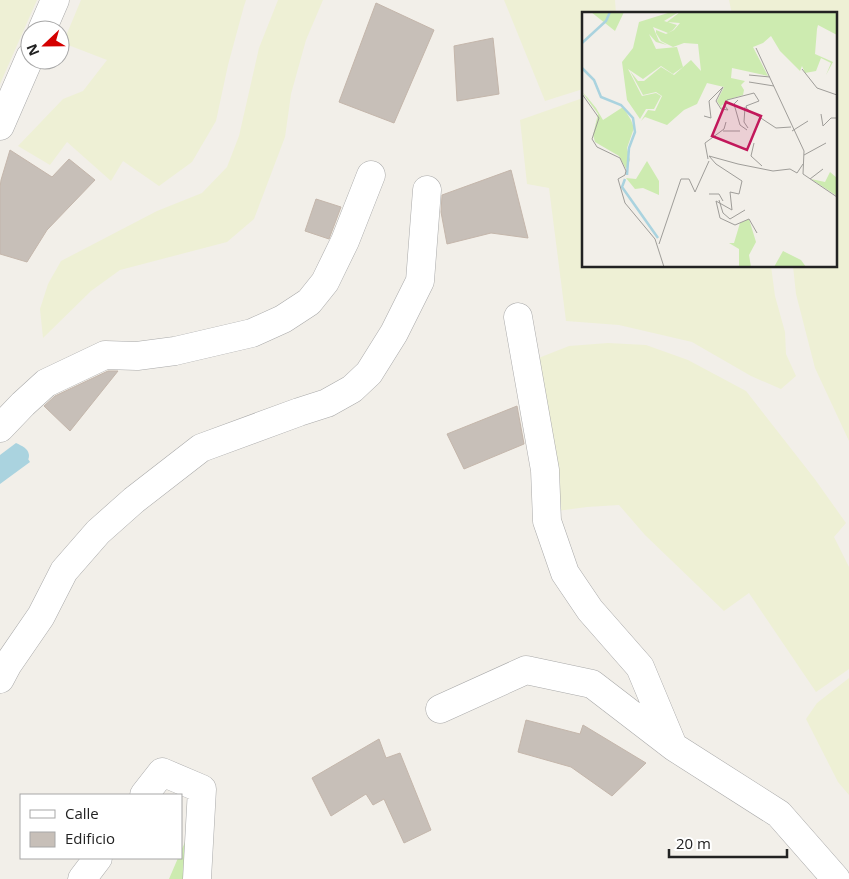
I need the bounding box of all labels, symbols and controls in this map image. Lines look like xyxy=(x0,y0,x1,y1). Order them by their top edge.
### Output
inset map xyxy=(582,12,836,268)
north arrow xyxy=(20,20,70,70)
text: N xyxy=(22,41,43,59)
legend xyxy=(20,794,182,859)
text: Calle xyxy=(65,803,99,823)
scale bar xyxy=(669,826,786,858)
text: Edificio xyxy=(65,828,115,848)
text: 20 m xyxy=(676,833,711,853)

